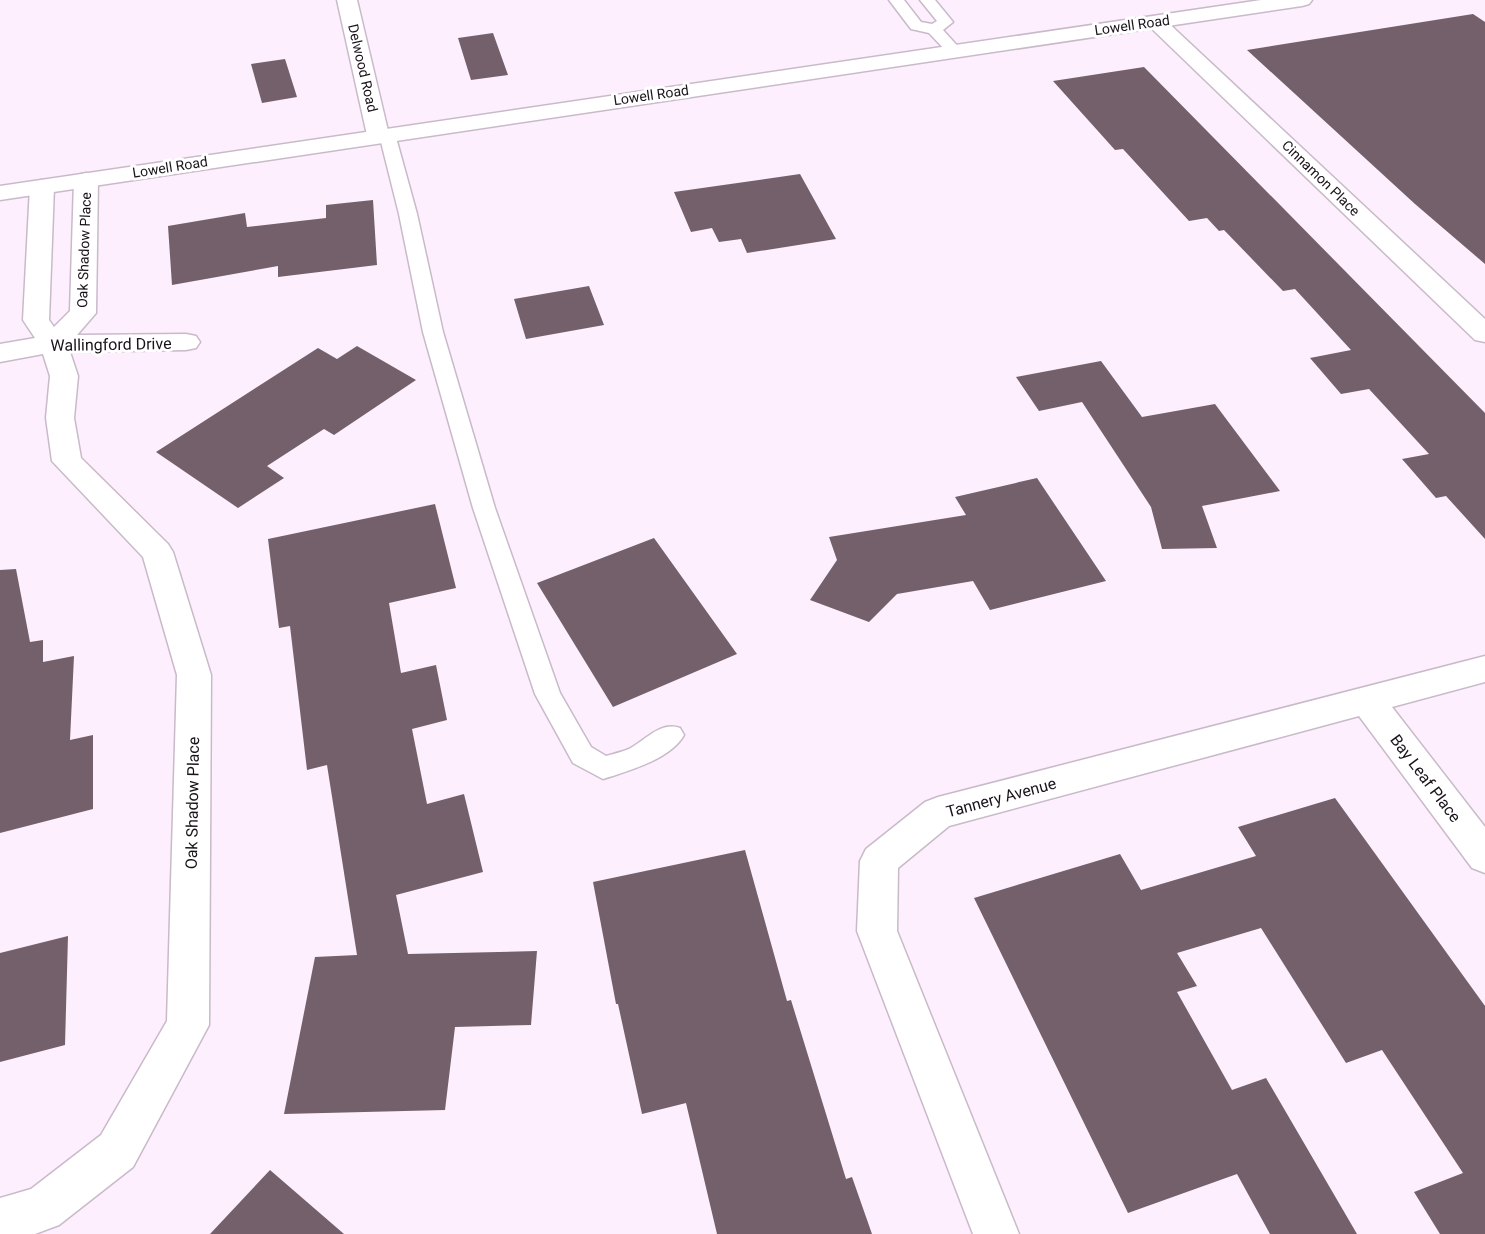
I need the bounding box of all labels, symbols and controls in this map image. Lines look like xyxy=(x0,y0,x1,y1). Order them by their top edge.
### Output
street label: Lowell Road xyxy=(1093,12,1171,38)
street label: Delwood Road xyxy=(345,22,381,114)
street label: Lowell Road xyxy=(612,82,690,108)
street label: Cinnamon Place xyxy=(1279,137,1363,219)
street label: Lowell Road xyxy=(131,153,209,181)
street label: Oak Shadow Place xyxy=(74,192,94,308)
street label: Wallingford Drive xyxy=(50,334,172,355)
street label: Bay Leaf Place xyxy=(1386,731,1465,826)
street label: Oak Shadow Place xyxy=(182,737,203,869)
street label: Tannery Avenue xyxy=(944,774,1058,821)

